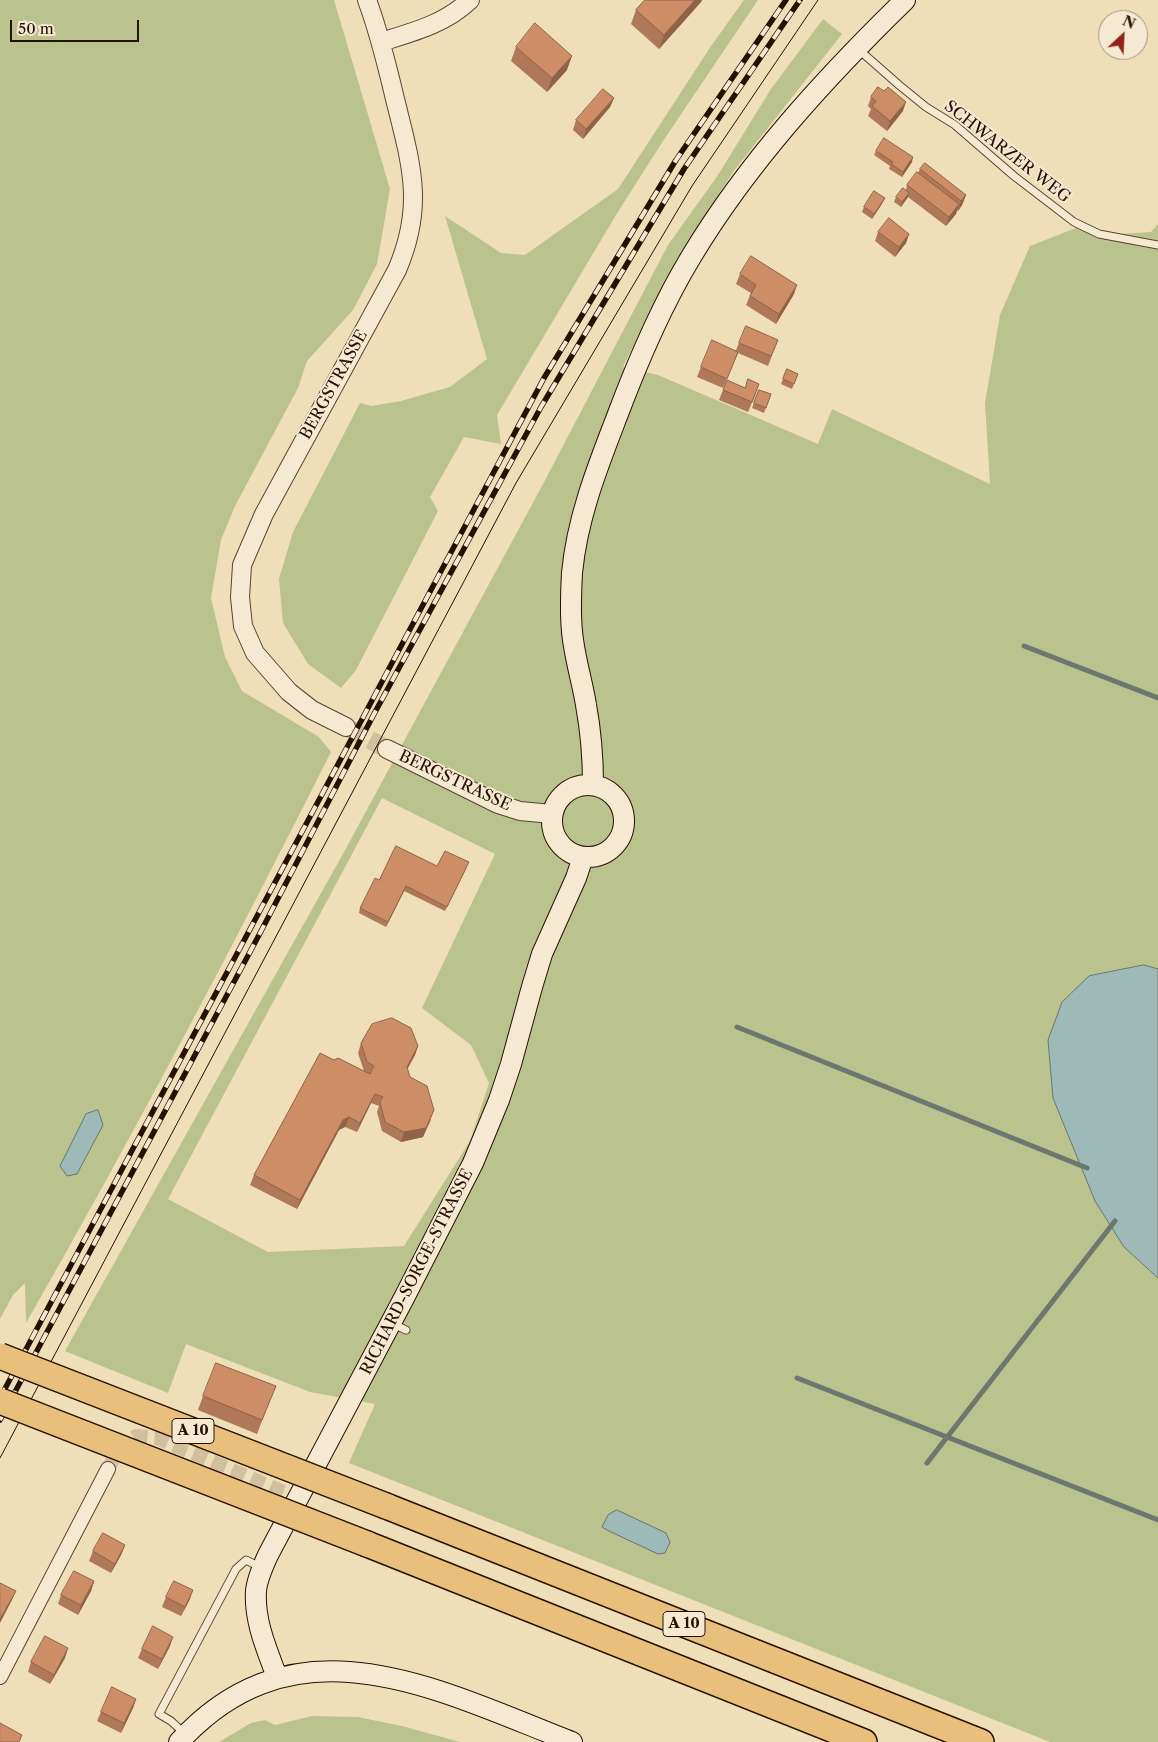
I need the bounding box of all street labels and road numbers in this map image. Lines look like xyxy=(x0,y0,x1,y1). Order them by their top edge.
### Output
street label: SCHWARZER WEG xyxy=(940,97,1074,207)
street label: BERGSTRASSE xyxy=(296,327,372,443)
street label: BERGSTRASSE xyxy=(396,747,514,815)
street label: RICHARD-SORGE-STRASSE xyxy=(357,1166,477,1378)
road number: A 10 xyxy=(172,1418,214,1444)
road number: A 10 xyxy=(663,1612,705,1636)

